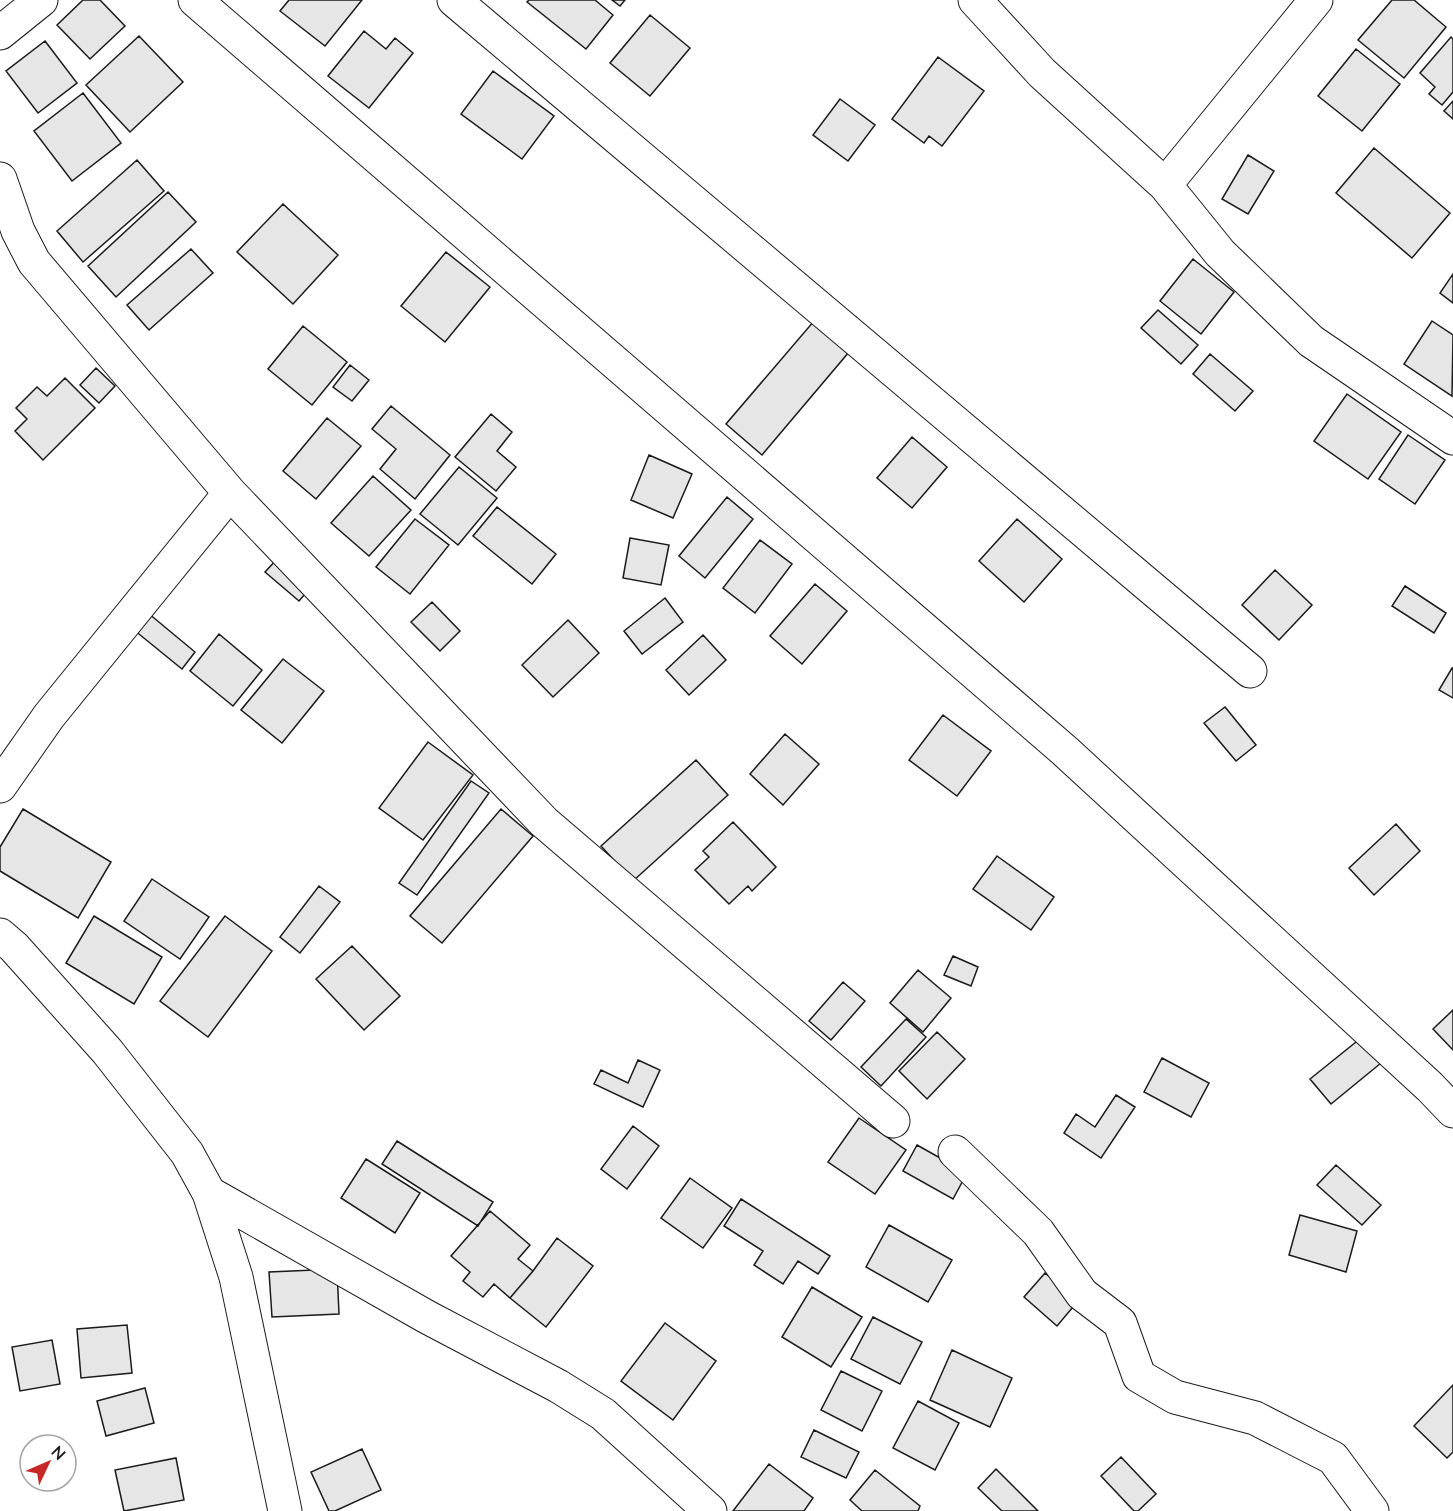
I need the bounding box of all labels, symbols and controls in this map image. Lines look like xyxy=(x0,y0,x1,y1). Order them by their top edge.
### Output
north arrow xyxy=(18,1433,78,1493)
text: N xyxy=(47,1441,70,1464)

